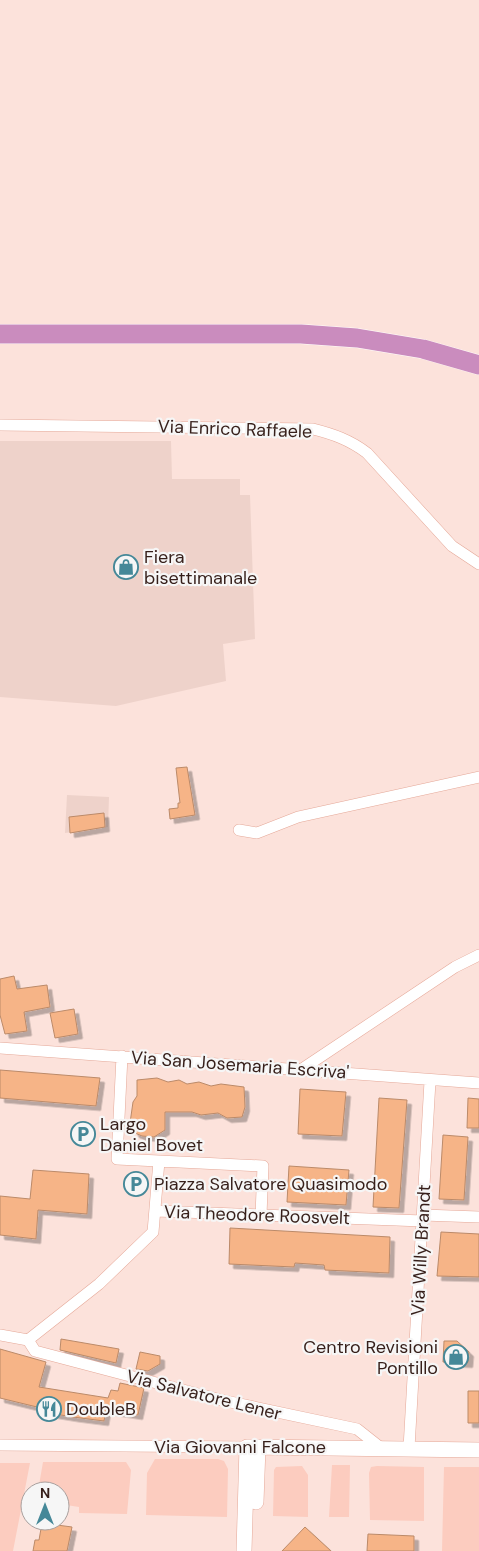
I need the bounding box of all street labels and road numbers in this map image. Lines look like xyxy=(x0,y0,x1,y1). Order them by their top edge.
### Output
street label: Via Enrico Raffaele xyxy=(157,414,313,444)
street label: Via San Josemaria Escriva' xyxy=(130,1045,350,1085)
street label: Via Willy Brandt xyxy=(406,1184,436,1316)
street label: Via Theodore Roosvelt xyxy=(164,1200,350,1230)
street label: Via Salvatore Lener xyxy=(124,1364,284,1426)
street label: Via Giovanni Falcone xyxy=(154,1435,326,1459)

